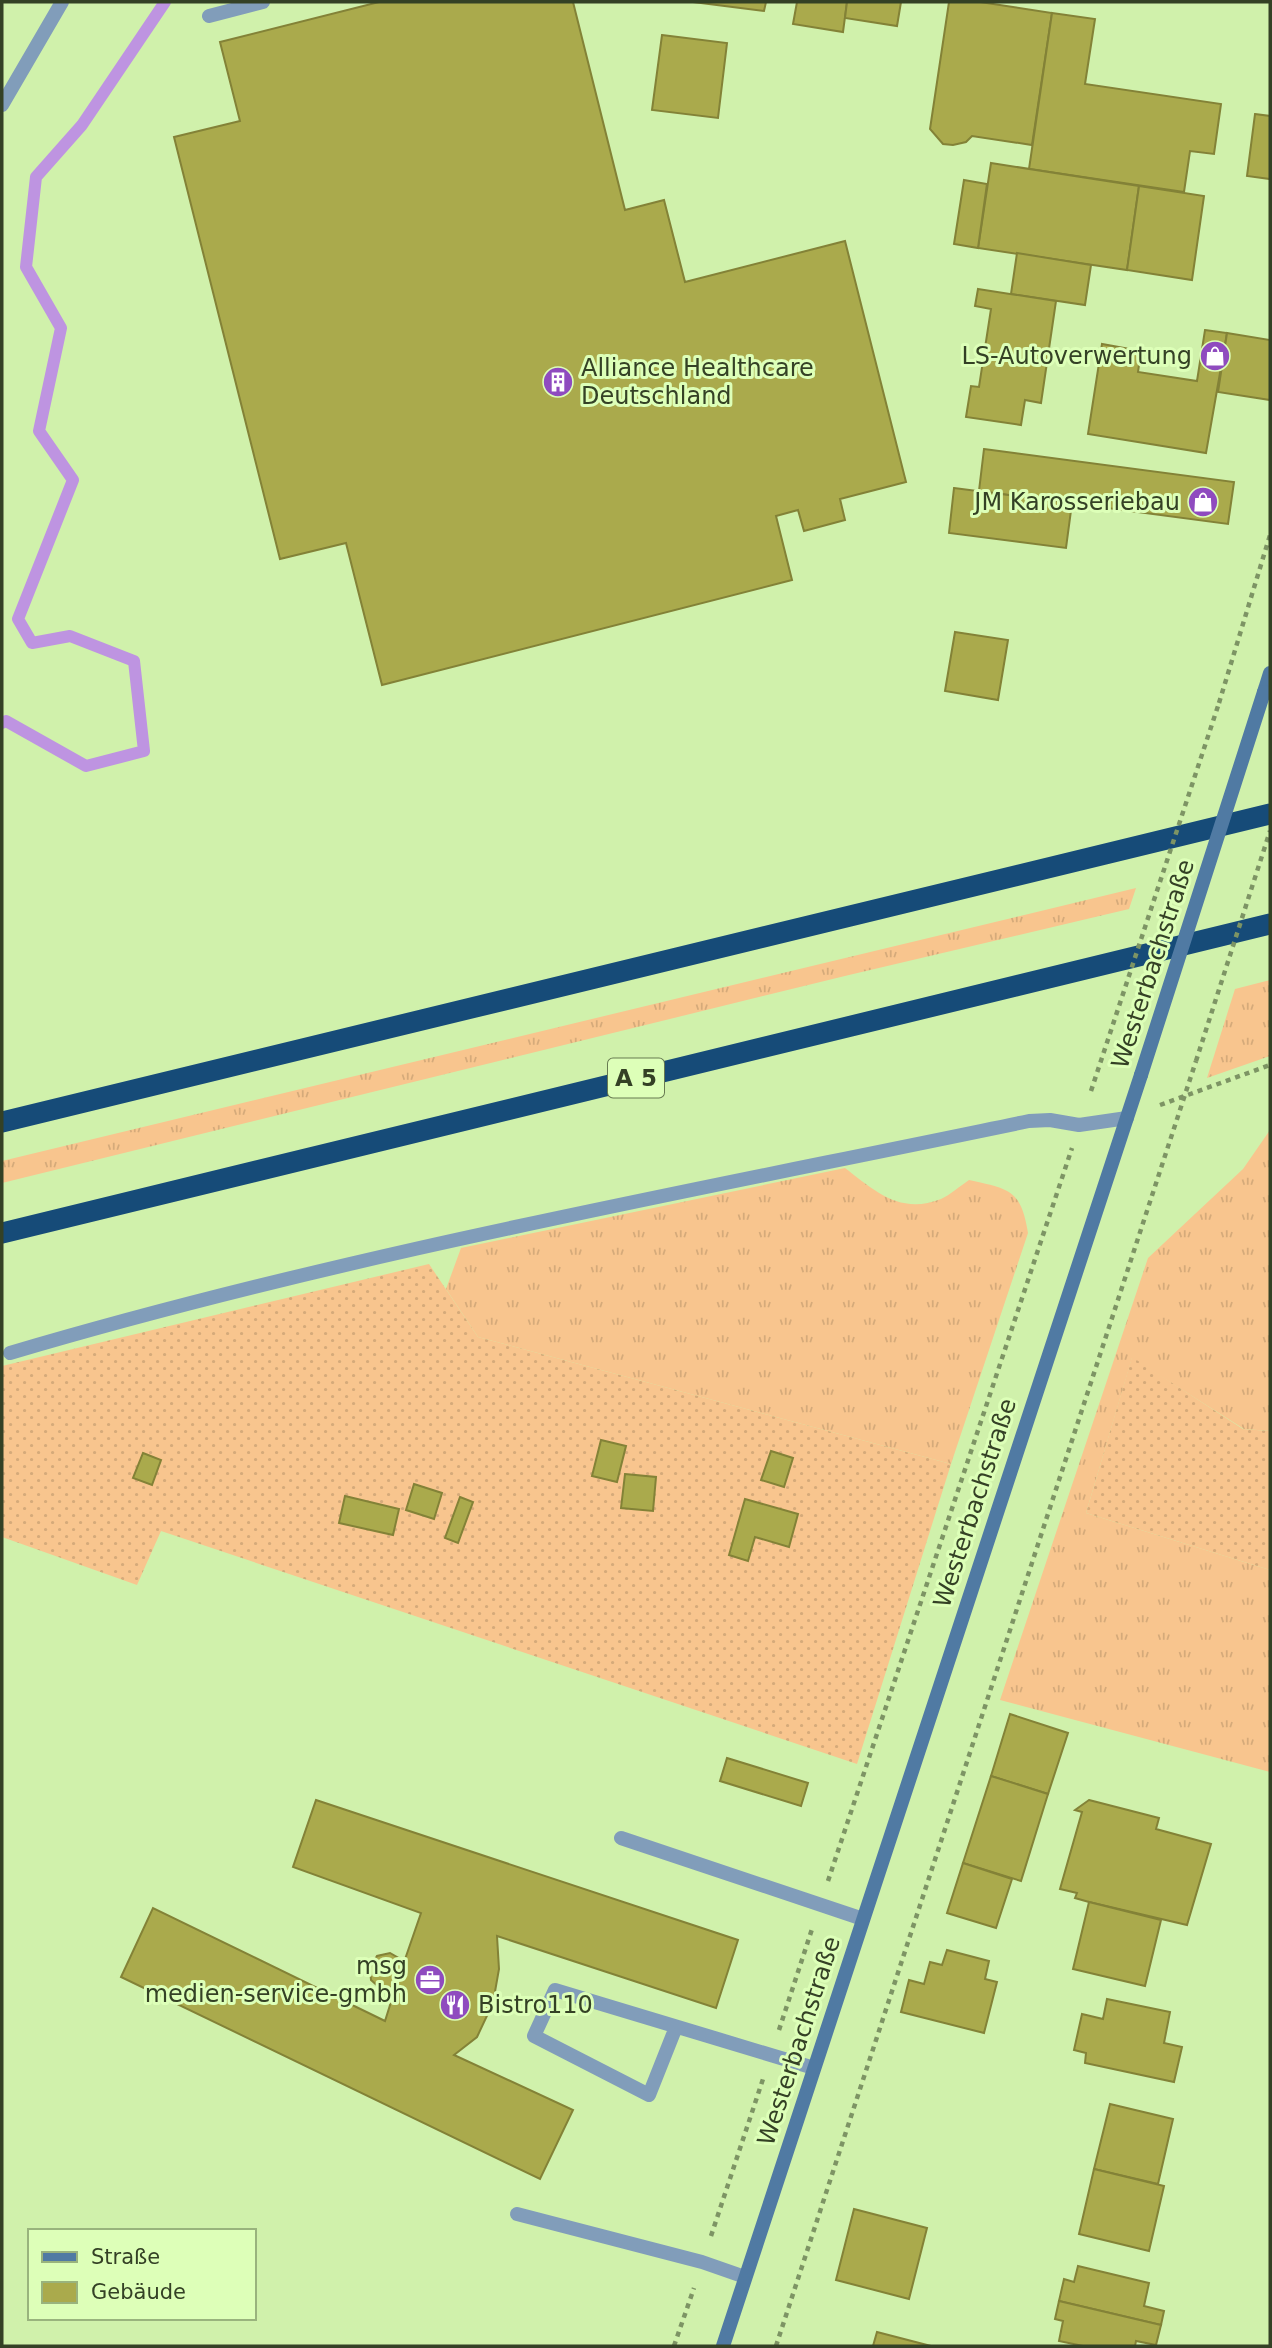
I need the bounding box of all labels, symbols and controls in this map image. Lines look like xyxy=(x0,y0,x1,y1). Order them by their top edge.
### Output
shop icon: LS-Autoverwertung xyxy=(1198,339,1232,373)
place label: LS-Autoverwertung xyxy=(961,342,1192,370)
place label: Alliance Healthcare Deutschland xyxy=(581,354,814,410)
building icon: Alliance Healthcare Deutschland xyxy=(541,365,575,399)
shop icon: JM Karosseriebau xyxy=(1186,485,1220,519)
place label: JM Karosseriebau xyxy=(972,488,1180,516)
street label: Westerbachstraße xyxy=(1106,856,1200,1072)
road number: A 5 xyxy=(608,1058,664,1098)
street label: Westerbachstraße xyxy=(928,1395,1022,1611)
street label: Westerbachstraße xyxy=(752,1933,846,2149)
place label: msg medien-service-gmbh xyxy=(145,1952,407,2008)
office icon: msg medien-service-gmbh xyxy=(413,1963,447,1997)
restaurant icon: Bistro110 xyxy=(438,1988,472,2022)
place label: Bistro110 xyxy=(478,1991,593,2019)
legend xyxy=(28,2229,256,2320)
text: Straße xyxy=(91,2245,160,2269)
text: Gebäude xyxy=(91,2280,186,2304)

